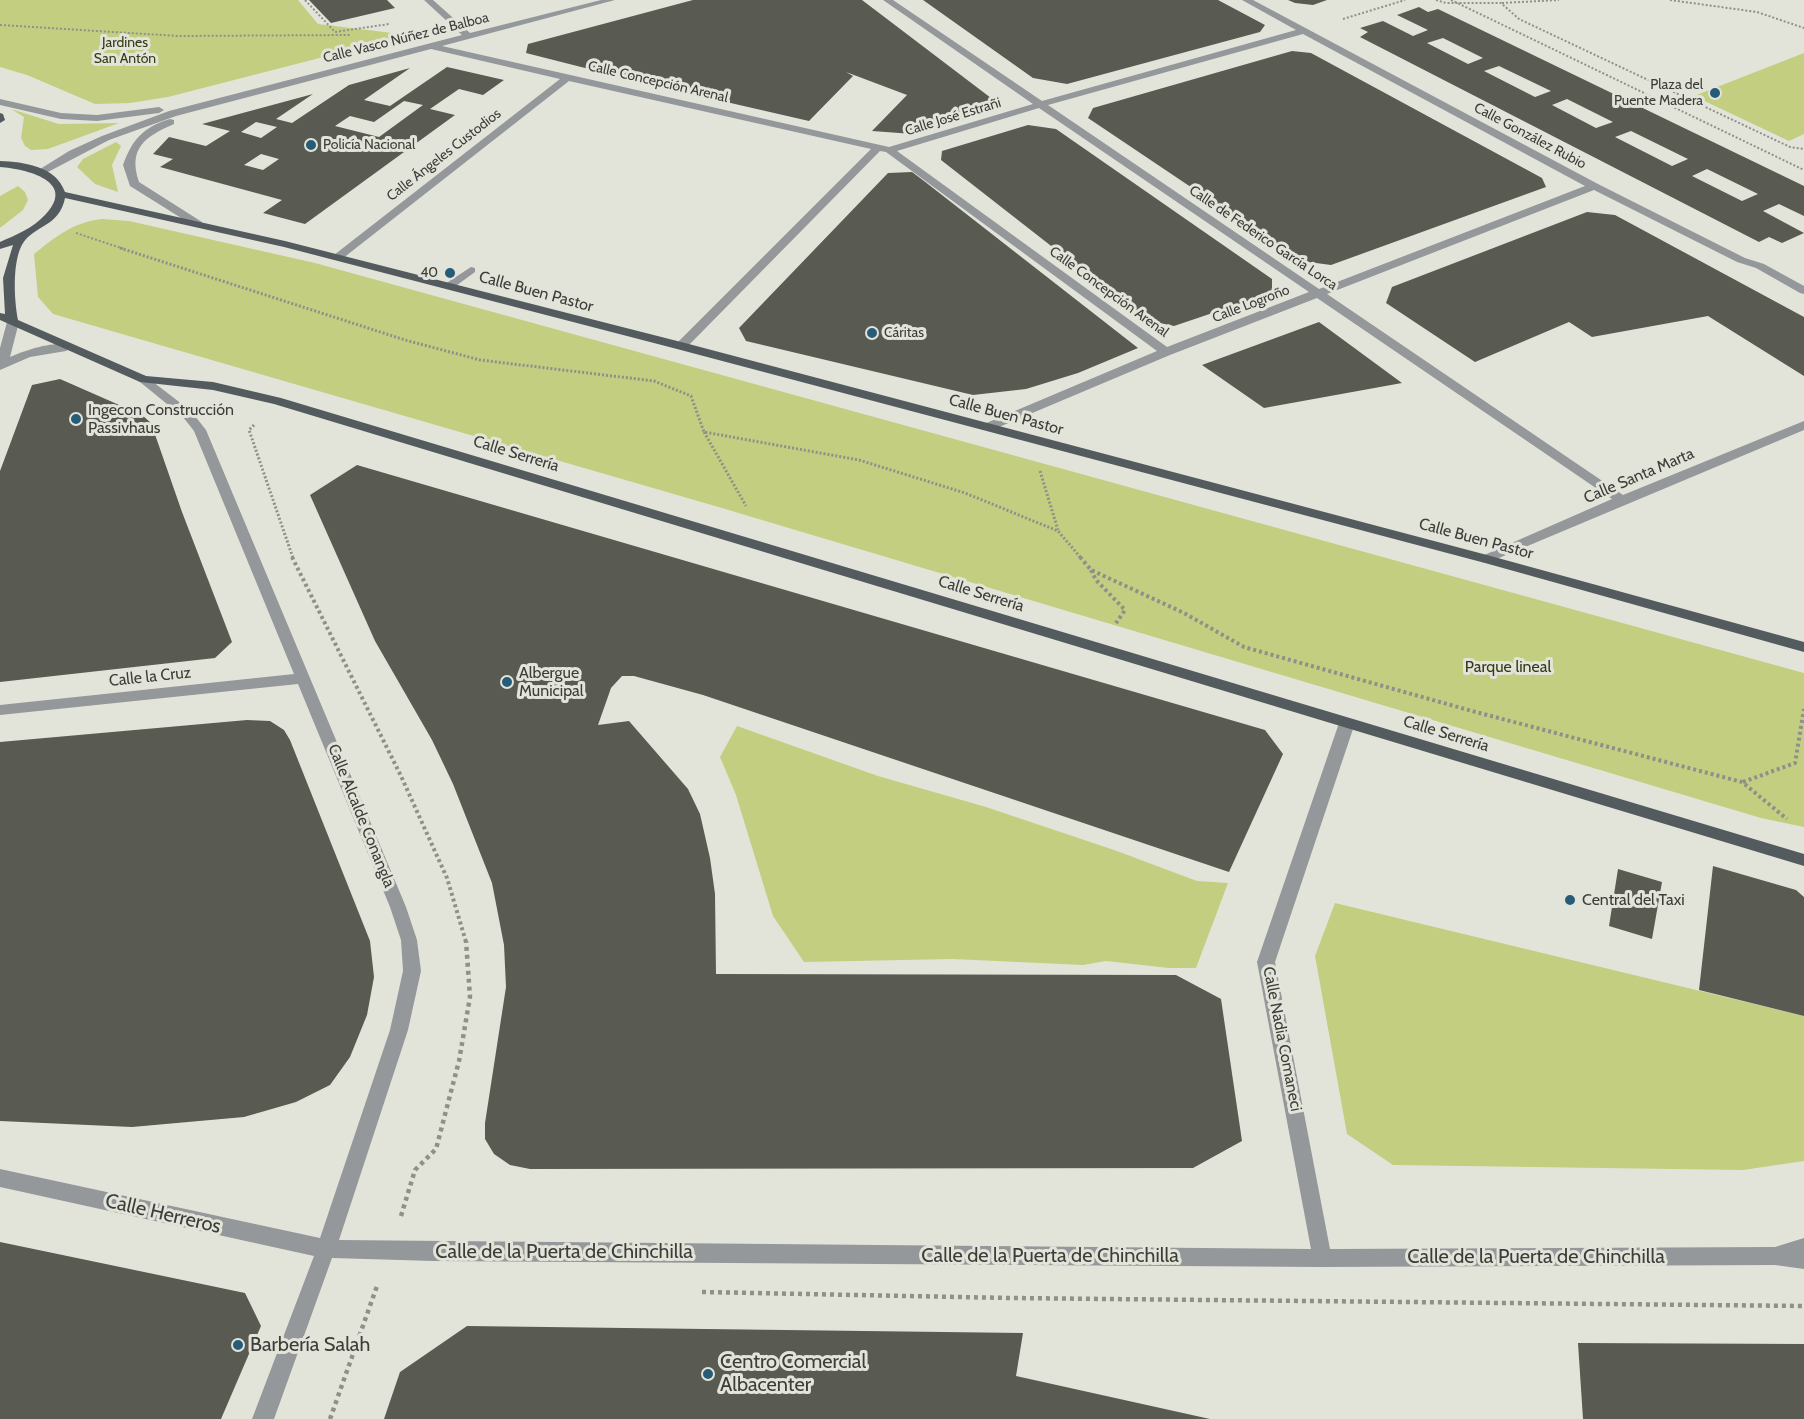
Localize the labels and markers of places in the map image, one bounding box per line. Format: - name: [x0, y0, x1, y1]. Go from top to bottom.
- place label: Plaza del Puente Madera: [1614, 77, 1703, 110]
- marker: Plaza del Puente Madera: [1708, 86, 1722, 100]
- place label: Policía Nacional: [323, 137, 415, 153]
- marker: Policía Nacional: [304, 138, 318, 152]
- place label: 40: [420, 265, 438, 281]
- marker: 40: [443, 266, 457, 280]
- place label: Cáritas: [884, 325, 924, 341]
- marker: Cáritas: [865, 326, 879, 340]
- place label: Ingecon Construcción Passivhaus: [88, 400, 234, 438]
- marker: Ingecon Construcción Passivhaus: [69, 412, 83, 426]
- place label: Albergue Municipal: [519, 663, 584, 701]
- marker: Albergue Municipal: [500, 675, 514, 689]
- place label: Central del Taxi: [1582, 890, 1685, 910]
- marker: Central del Taxi: [1563, 893, 1577, 907]
- place label: Barbería Salah: [250, 1333, 370, 1357]
- marker: Barbería Salah: [231, 1338, 245, 1352]
- place label: Centro Comercial Albacenter: [720, 1350, 866, 1397]
- marker: Centro Comercial Albacenter: [701, 1367, 715, 1381]

